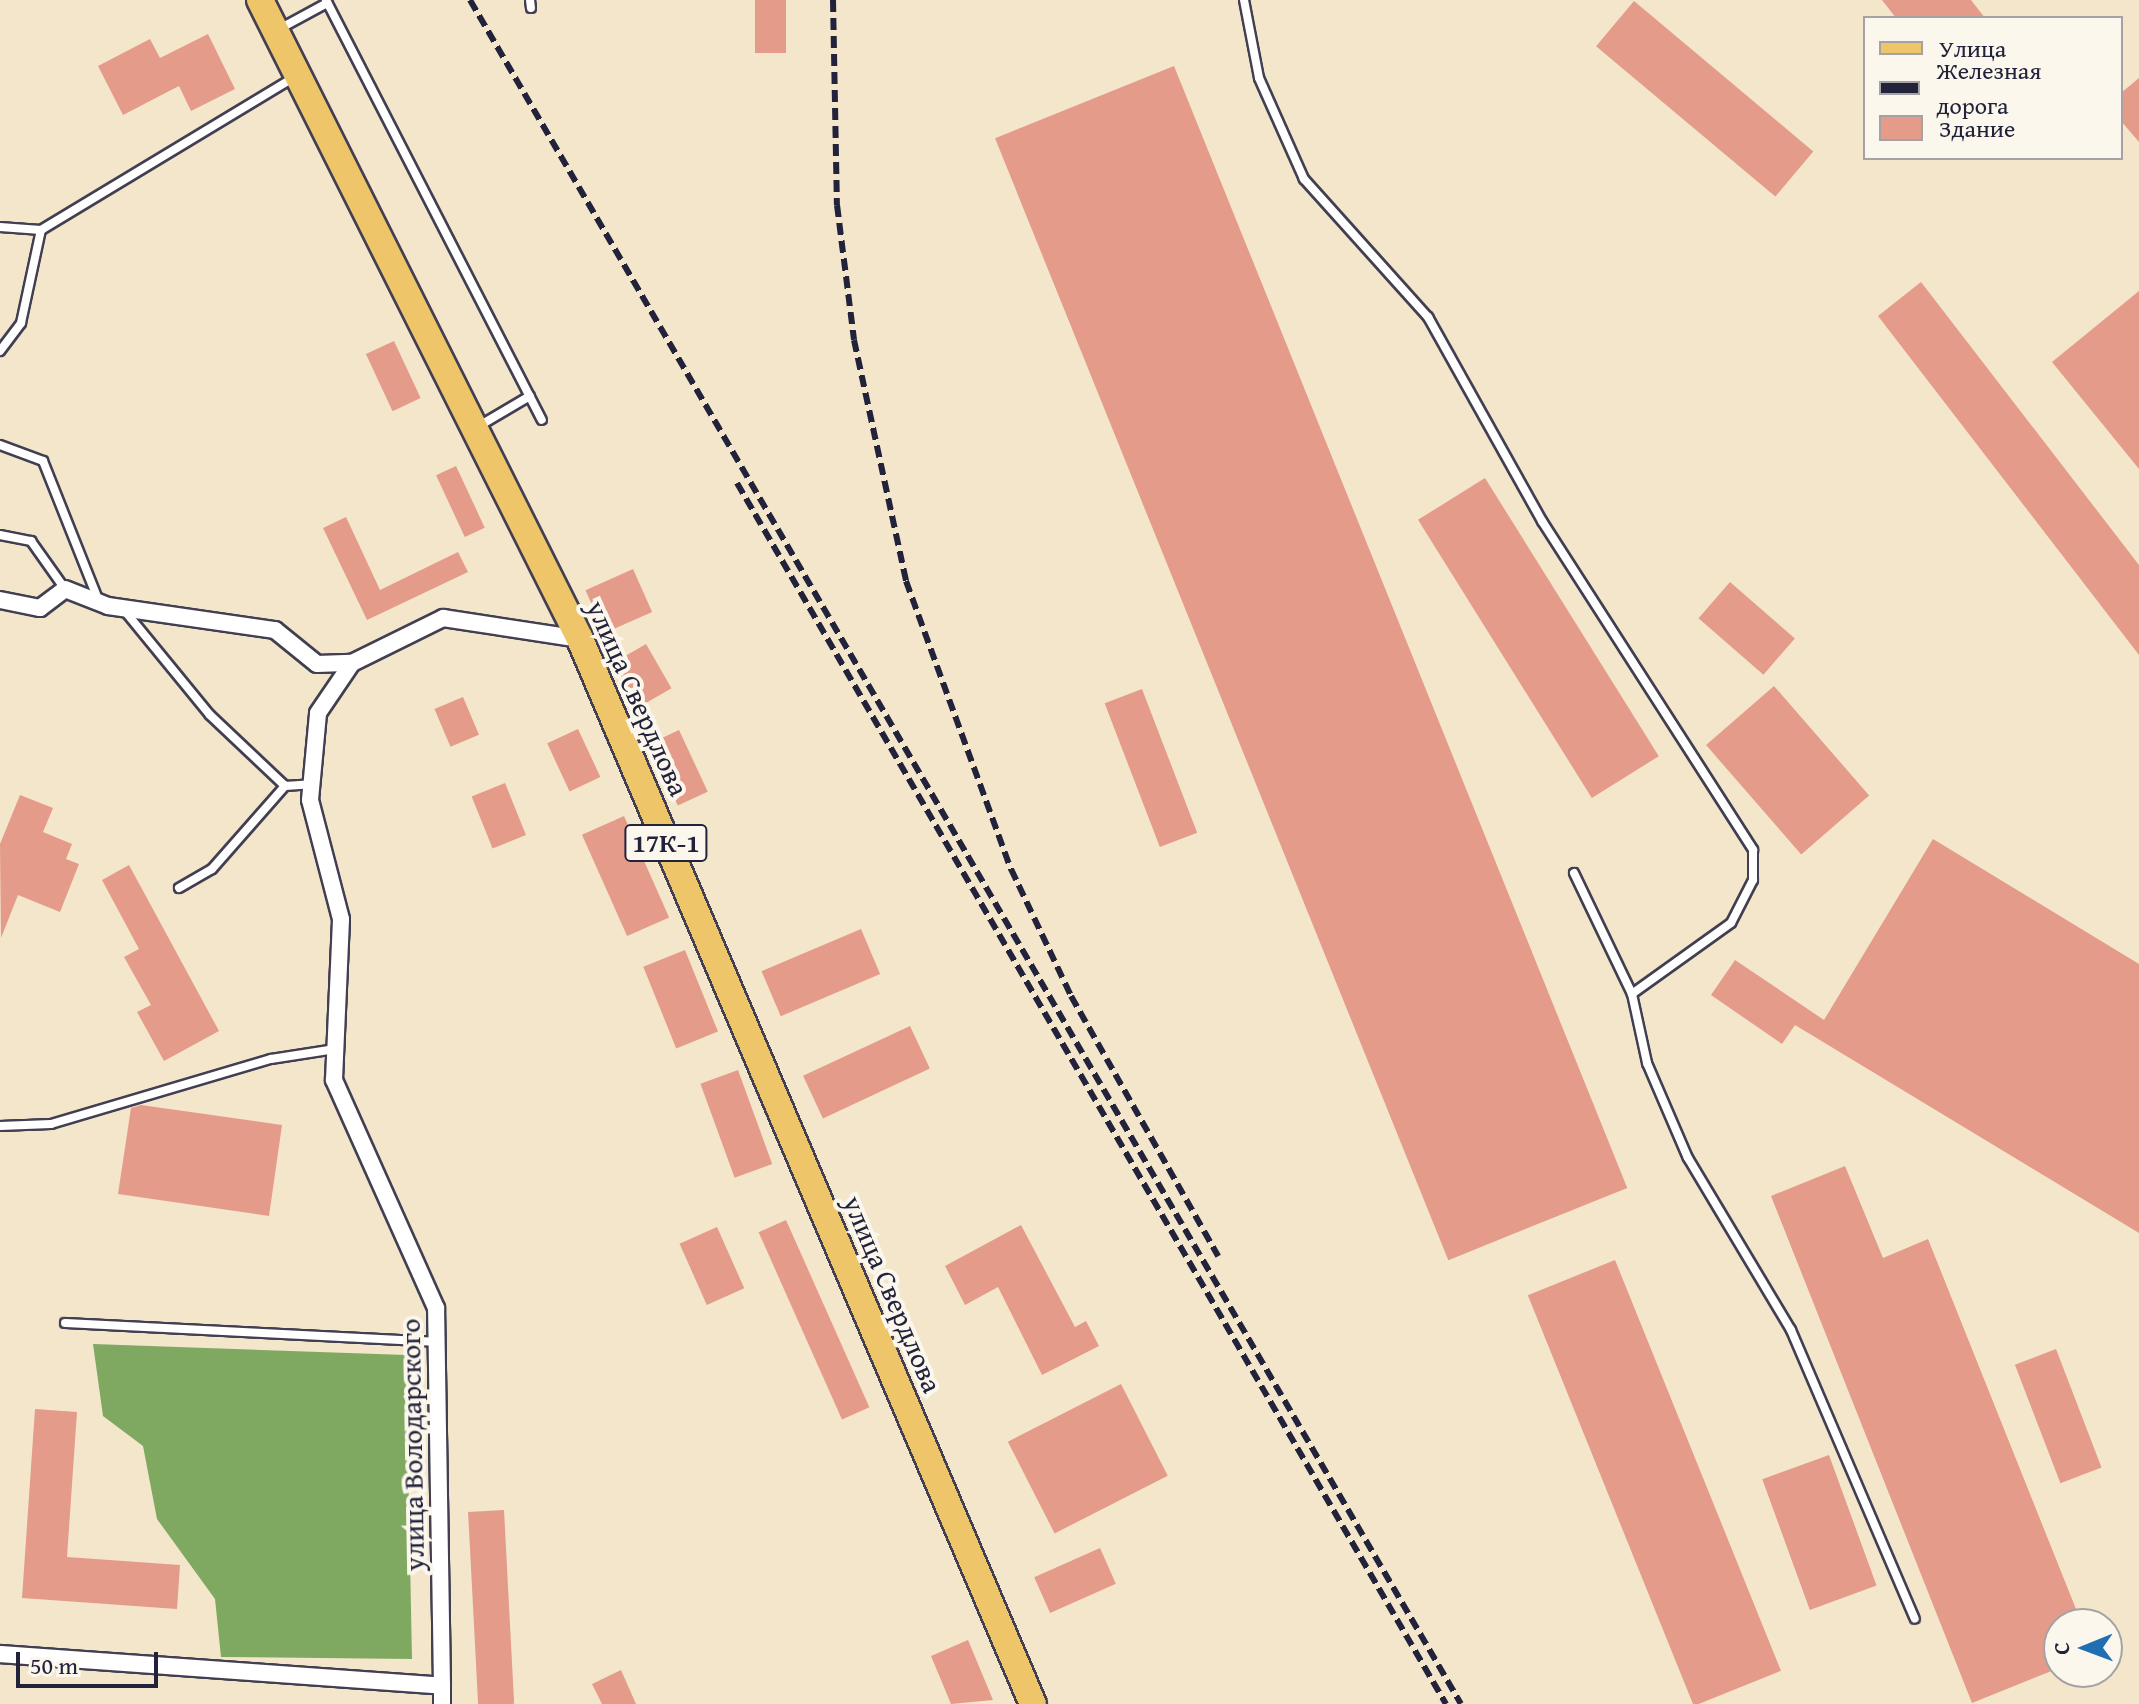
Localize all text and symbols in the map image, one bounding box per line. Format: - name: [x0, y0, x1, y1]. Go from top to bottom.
- legend: [1863, 16, 2123, 160]
- text: Улица: [1939, 31, 2006, 66]
- text: Железная дорога: [1936, 53, 2041, 123]
- text: Здание: [1939, 111, 2015, 146]
- street label: улица Свердлова: [580, 595, 696, 801]
- road number: 17К-1: [624, 821, 708, 865]
- street label: улица Свердлова: [836, 1190, 950, 1398]
- street label: улица Володарского: [393, 1318, 431, 1572]
- north arrow: [2043, 1608, 2123, 1688]
- scale bar: [20, 1636, 162, 1686]
- text: С: [2045, 1642, 2077, 1655]
- text: 50 m: [30, 1648, 78, 1683]

